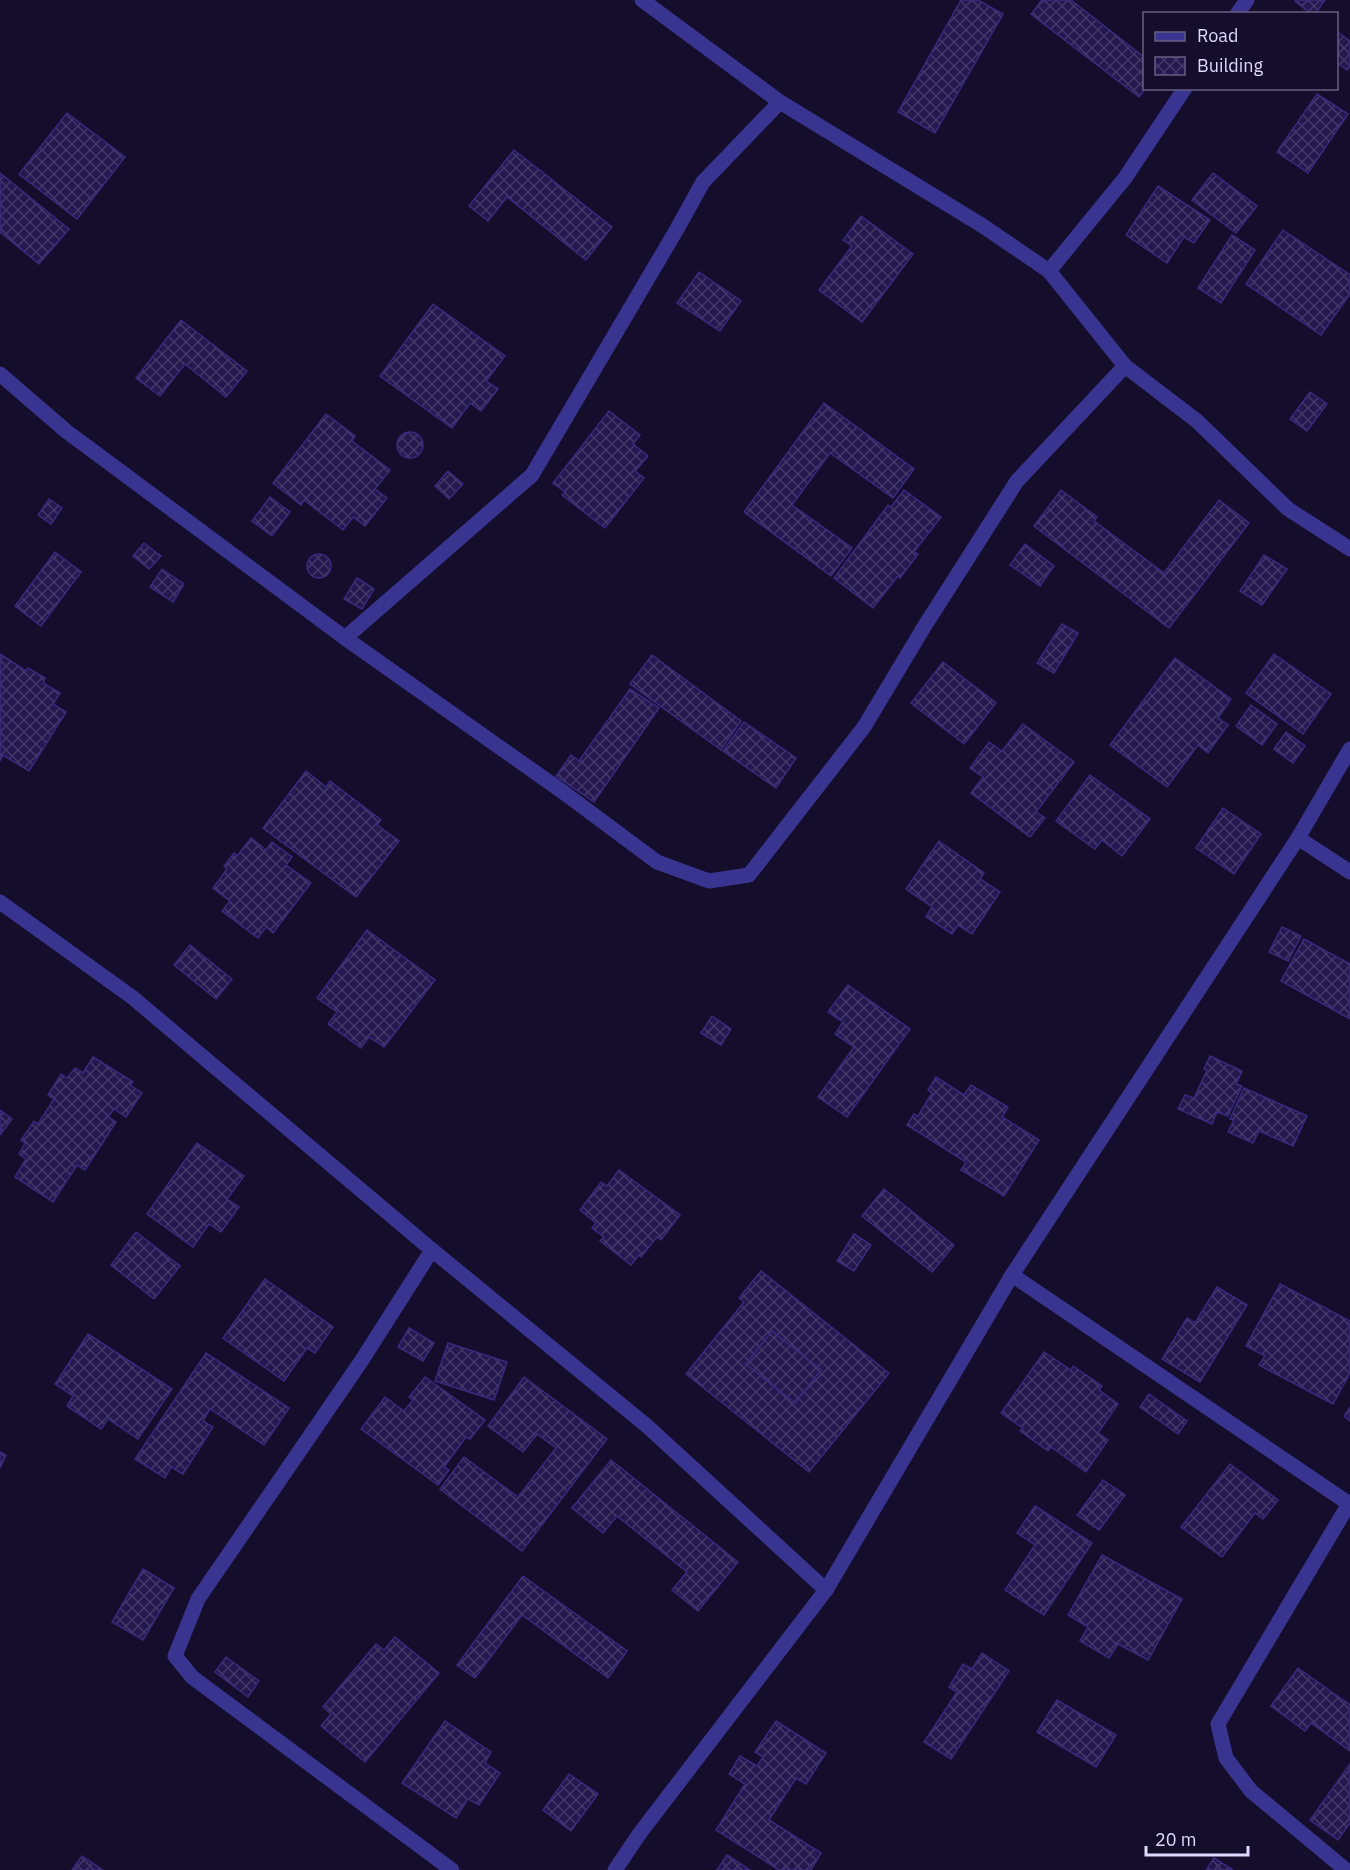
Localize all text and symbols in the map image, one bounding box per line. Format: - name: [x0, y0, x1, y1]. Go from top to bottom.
- legend: [1143, 12, 1338, 90]
- text: Road: [1197, 24, 1238, 47]
- text: Building: [1197, 54, 1264, 77]
- scale bar: [1146, 1819, 1248, 1857]
- text: 20 m: [1155, 1828, 1197, 1851]

